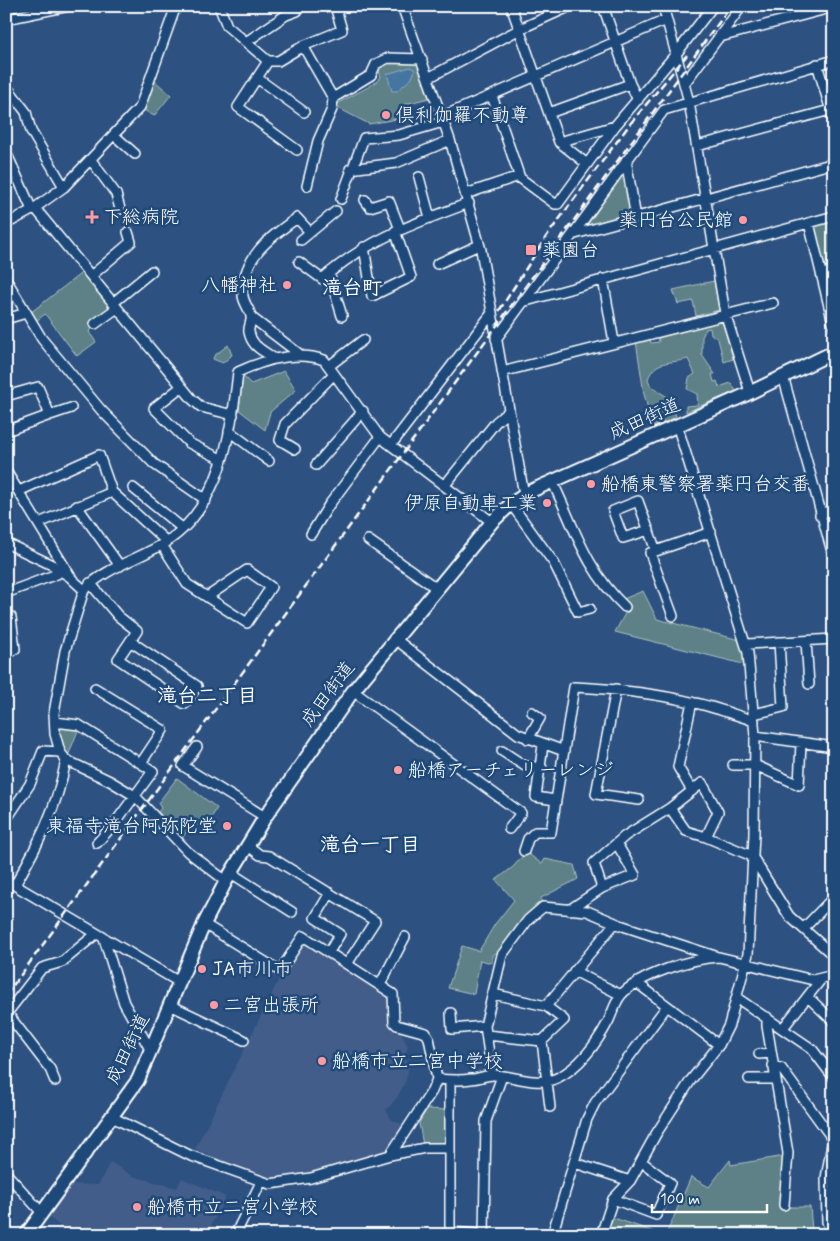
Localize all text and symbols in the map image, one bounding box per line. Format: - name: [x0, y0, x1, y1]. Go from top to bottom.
- place label: 倶利伽羅不動尊: [396, 103, 529, 128]
- marker: 倶利伽羅不動尊: [380, 109, 392, 121]
- place label: 下総病院: [103, 205, 179, 230]
- place label: 薬円台公民館: [619, 208, 733, 233]
- marker: 下総病院: [85, 210, 99, 224]
- marker: 薬円台公民館: [737, 214, 749, 226]
- place label: 薬園台: [542, 238, 599, 263]
- marker: 薬園台: [524, 243, 538, 257]
- place label: 八幡神社: [201, 273, 277, 298]
- district label: 滝台町: [322, 275, 382, 302]
- marker: 八幡神社: [281, 279, 293, 291]
- street label: 成田街道: [605, 392, 685, 446]
- place label: 船橋東警察署薬円台交番: [601, 472, 810, 497]
- marker: 船橋東警察署薬円台交番: [585, 478, 597, 490]
- place label: 伊原自動車工業: [404, 491, 537, 516]
- marker: 伊原自動車工業: [541, 497, 553, 509]
- street label: 成田街道: [295, 656, 361, 732]
- district label: 滝台二丁目: [157, 683, 257, 710]
- place label: 船橋アーチェリーレンジ: [408, 758, 614, 783]
- marker: 船橋アーチェリーレンジ: [392, 764, 404, 776]
- place label: 東福寺滝台阿弥陀堂: [46, 814, 217, 839]
- marker: 東福寺滝台阿弥陀堂: [221, 820, 233, 832]
- district label: 滝台一丁目: [320, 832, 420, 859]
- place label: JA市川市: [212, 957, 292, 982]
- marker: JA市川市: [196, 963, 208, 975]
- place label: 二宮出張所: [224, 993, 319, 1018]
- marker: 二宮出張所: [208, 999, 220, 1011]
- street label: 成田街道: [100, 1009, 156, 1089]
- place label: 船橋市立二宮中学校: [332, 1049, 503, 1074]
- marker: 船橋市立二宮中学校: [316, 1055, 328, 1067]
- scale bar: [652, 1181, 768, 1213]
- text: 100 m: [660, 1190, 700, 1210]
- place label: 船橋市立二宮小学校: [147, 1195, 318, 1220]
- marker: 船橋市立二宮小学校: [131, 1201, 143, 1213]

